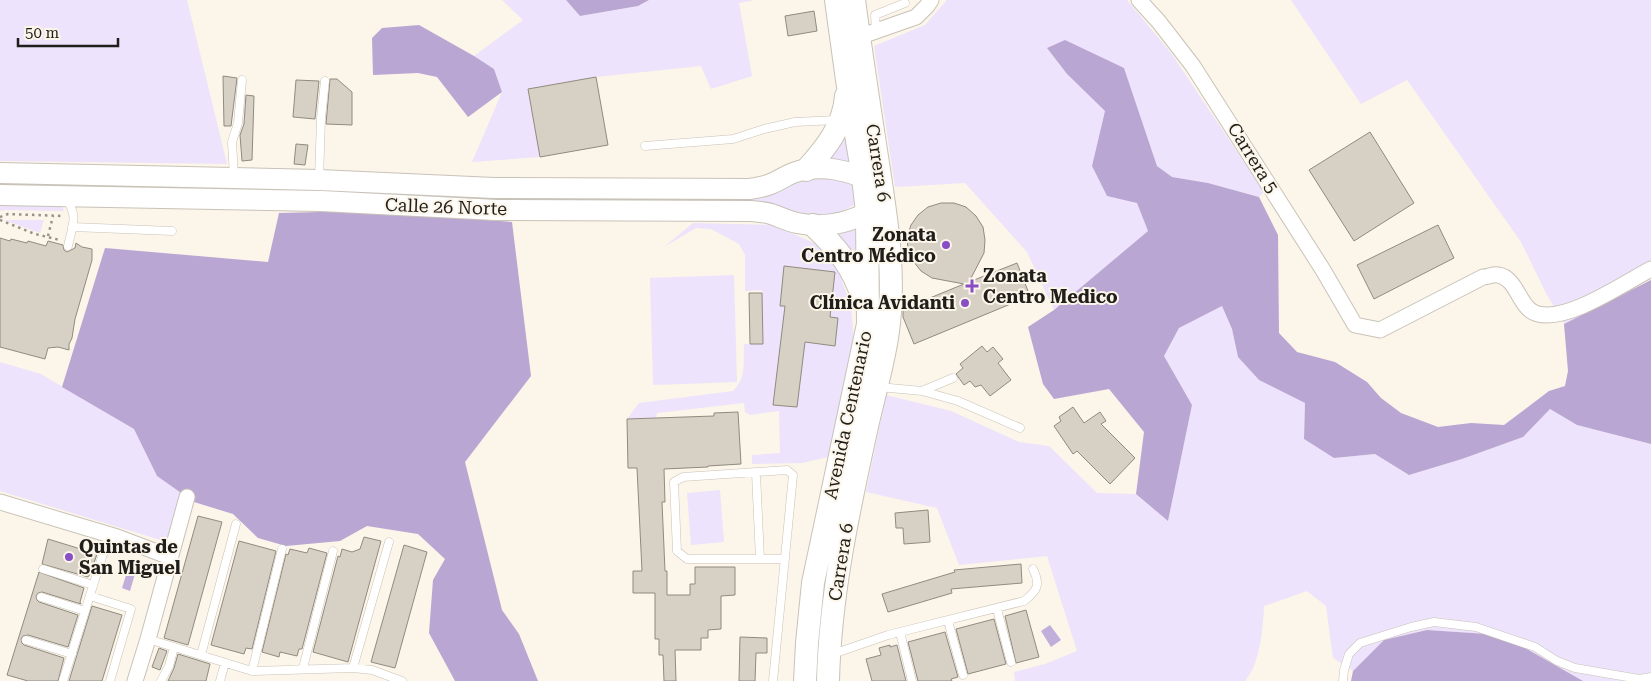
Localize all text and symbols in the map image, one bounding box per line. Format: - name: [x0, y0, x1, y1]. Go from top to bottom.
- scale bar: [18, 15, 118, 47]
- text: 50 m: [25, 24, 60, 42]
- street label: Carrera 5: [1224, 119, 1283, 197]
- street label: Carrera 6: [862, 122, 895, 203]
- street label: Calle 26 Norte: [385, 194, 508, 219]
- place label: Zonata Centro Médico: [801, 224, 936, 266]
- marker: Zonata Centro Médico: [940, 239, 952, 251]
- place label: Zonata Centro Medico: [983, 265, 1118, 307]
- marker: Zonata Centro Medico: [965, 279, 979, 293]
- place label: Clínica Avidanti: [810, 292, 955, 313]
- marker: Clínica Avidanti: [959, 297, 971, 309]
- street label: Avenida Centenario: [819, 329, 876, 501]
- street label: Carrera 6: [824, 521, 857, 602]
- place label: Quintas de San Miguel: [79, 536, 181, 578]
- marker: Quintas de San Miguel: [63, 551, 75, 563]

